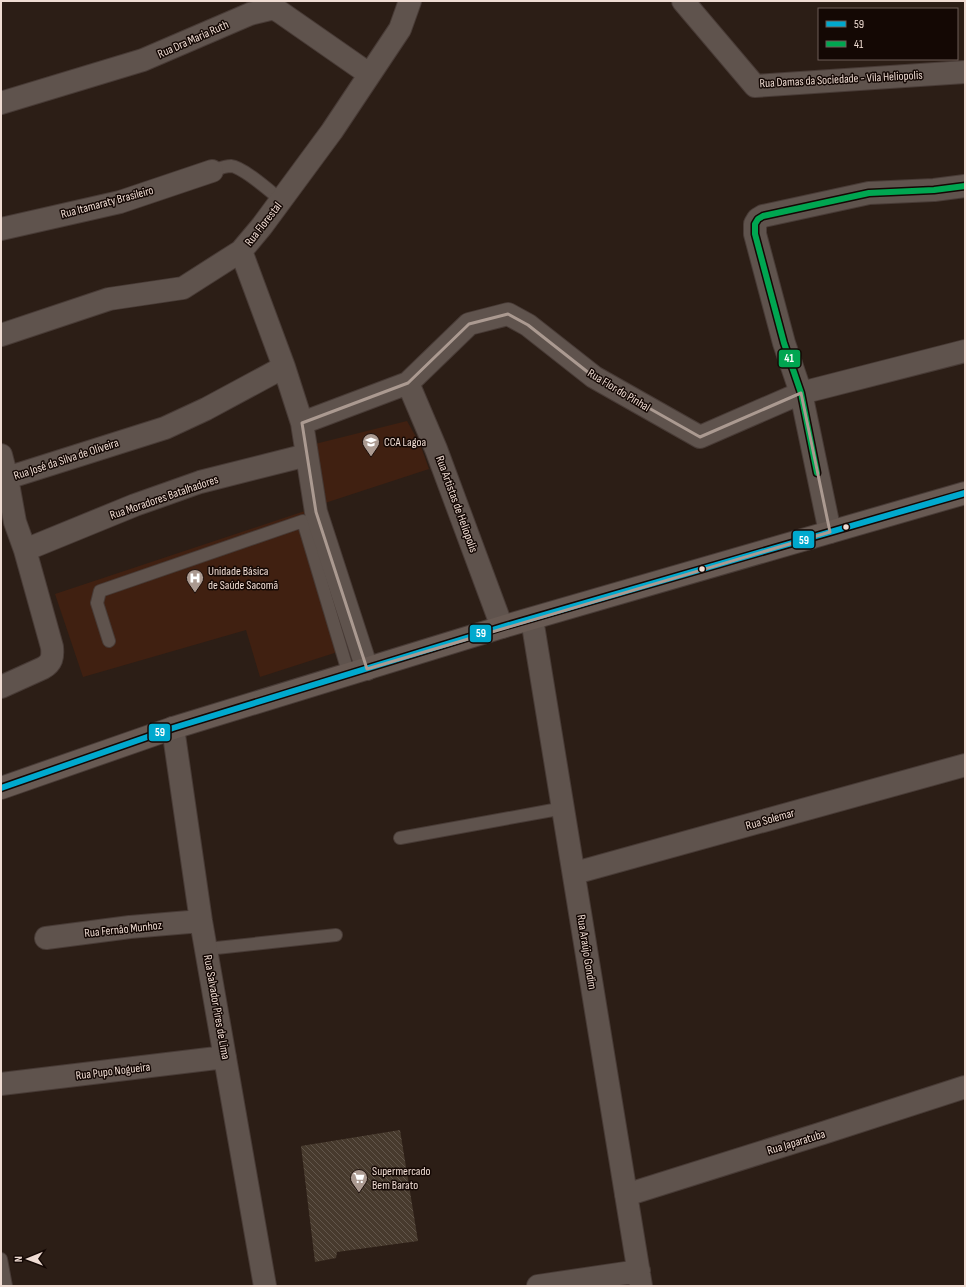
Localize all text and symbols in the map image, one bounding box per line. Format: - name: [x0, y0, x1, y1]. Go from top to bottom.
- legend: [818, 8, 958, 60]
- street label: Rua Dra Maria Ruth: [155, 17, 231, 62]
- text: 59: [854, 17, 864, 32]
- text: 41: [854, 37, 864, 52]
- street label: Rua Damas da Sociedade - Vila Heliopolis: [759, 68, 923, 91]
- street label: Rua Itamaraty Brasileiro: [59, 183, 155, 222]
- street label: Rua Florestal: [242, 199, 285, 249]
- line badge: 41: [778, 349, 801, 368]
- text: 41: [784, 352, 794, 365]
- street label: Rua Flor do Pinhal: [585, 366, 653, 415]
- school or university icon: CCA Lagoa: [361, 432, 381, 457]
- street label: Rua José da Silva de Oliveira: [12, 435, 121, 484]
- place label: CCA Lagoa: [384, 435, 426, 450]
- street label: Rua Artistas de Heliopolis: [432, 454, 481, 555]
- street label: Rua Moradores Batalhadores: [108, 472, 220, 523]
- unlabelled marker: [841, 522, 851, 532]
- line badge: 59: [792, 530, 815, 549]
- text: 59: [799, 534, 809, 547]
- place label: Unidade Básica de Saúde Sacomã: [208, 564, 278, 593]
- unlabelled marker: [697, 564, 707, 574]
- hospital icon: Unidade Básica de Saúde Sacomã: [185, 568, 205, 593]
- line badge: 59: [469, 624, 492, 643]
- text: 59: [476, 627, 486, 640]
- line badge: 59: [148, 723, 171, 742]
- text: 59: [155, 726, 165, 739]
- street label: Rua Solemar: [744, 805, 797, 834]
- street label: Rua Araújo Gondim: [573, 914, 600, 991]
- street label: Rua Fernão Munhoz: [83, 918, 163, 941]
- street label: Rua Salvador Pires de Lima: [200, 954, 233, 1061]
- street label: Rua Pupo Nogueira: [75, 1059, 151, 1083]
- street label: Rua Japaratuba: [765, 1126, 827, 1158]
- place label: Supermercado Bem Barato: [372, 1164, 430, 1193]
- supermarket icon: Supermercado Bem Barato: [349, 1168, 369, 1193]
- north arrow: [8, 1239, 48, 1279]
- text: N: [12, 1256, 25, 1262]

